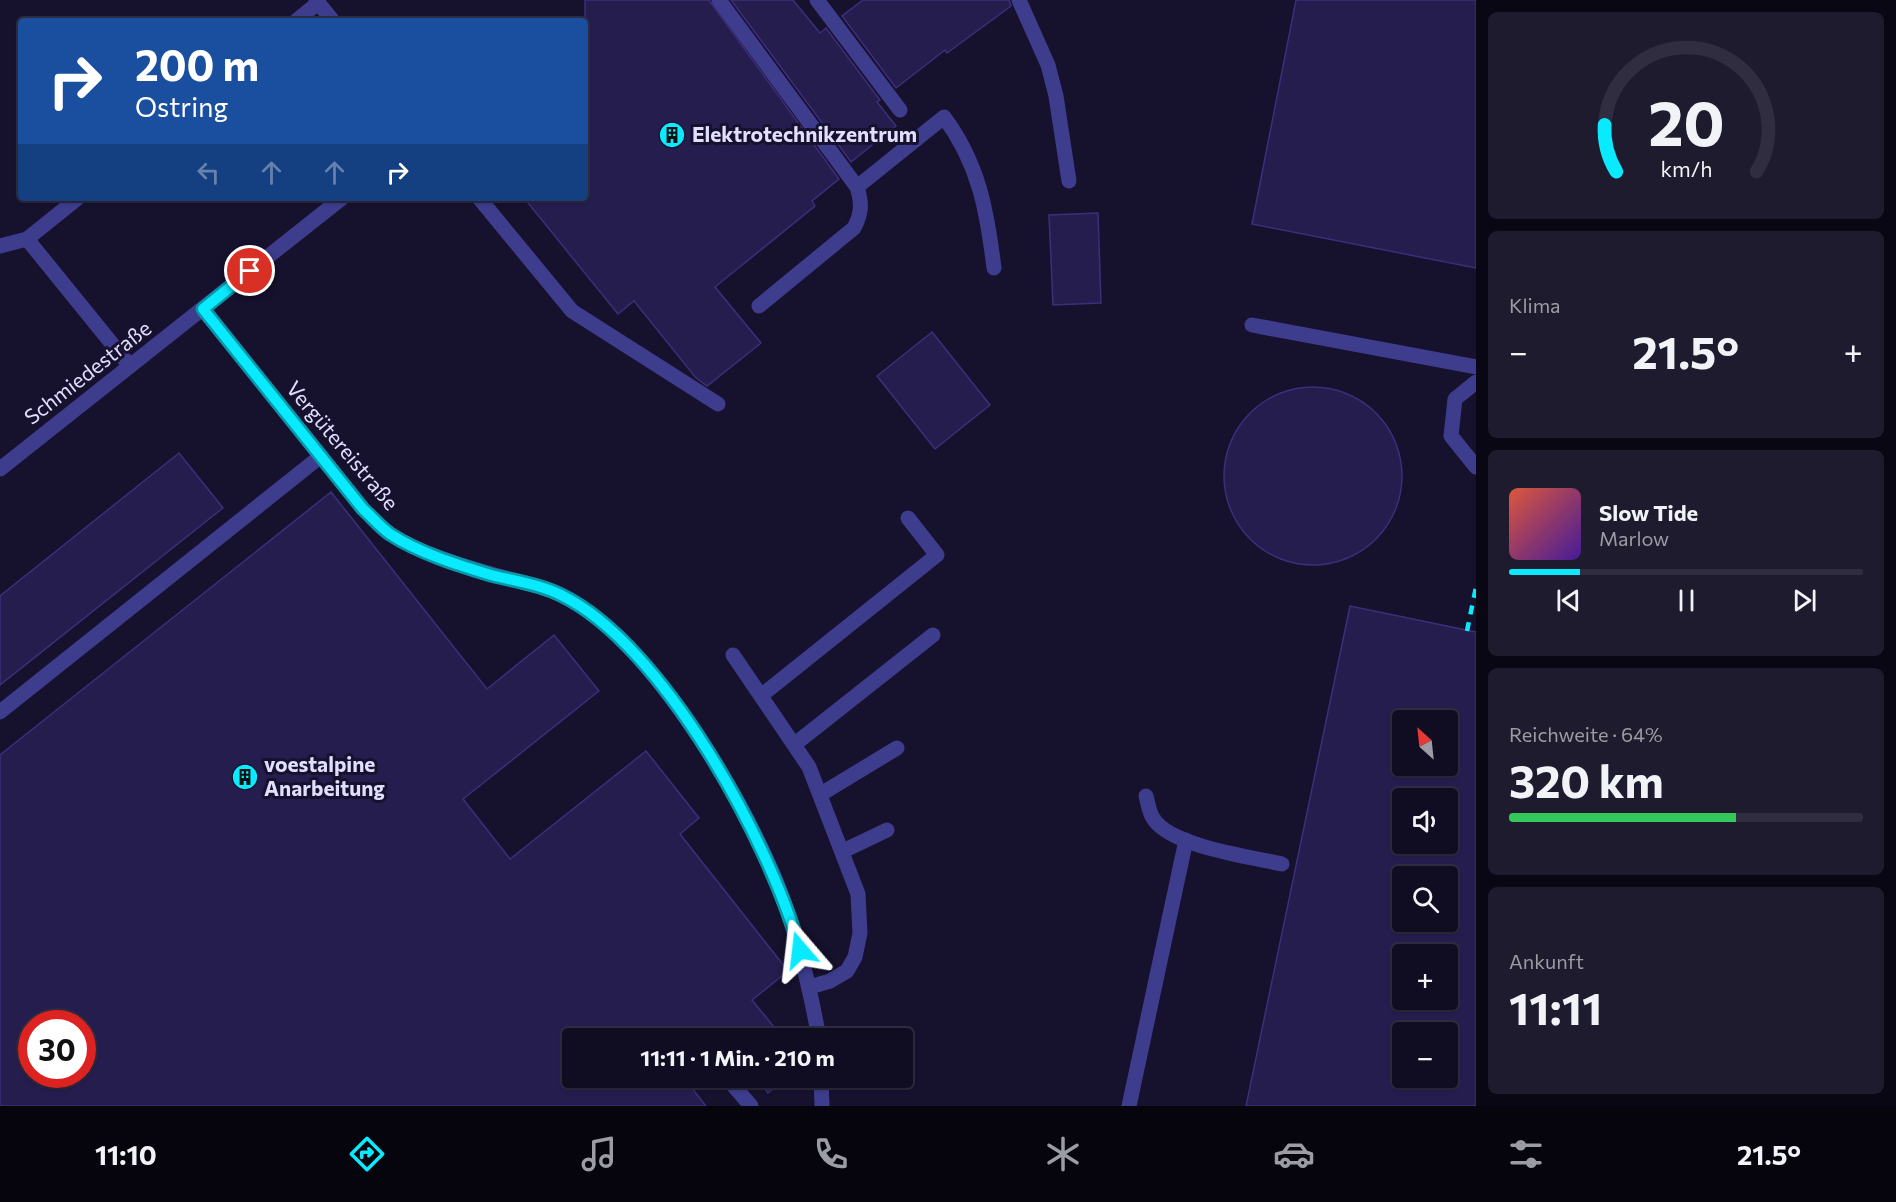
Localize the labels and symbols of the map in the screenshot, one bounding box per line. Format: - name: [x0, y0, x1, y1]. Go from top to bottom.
- building icon: Elektrotechnikzentrum: [657, 120, 687, 150]
- place label: Elektrotechnikzentrum: [692, 121, 917, 146]
- pin: [224, 245, 275, 296]
- street label: Schmiedestraße: [19, 315, 155, 429]
- street label: Vergütereistraße: [282, 375, 404, 515]
- north arrow: [1392, 710, 1458, 776]
- place label: voestalpine Anarbeitung: [264, 751, 385, 800]
- building icon: voestalpine Anarbeitung: [230, 762, 260, 792]
- position arrow: [768, 918, 832, 982]
- speed limit sign: 30: [18, 1010, 96, 1088]

